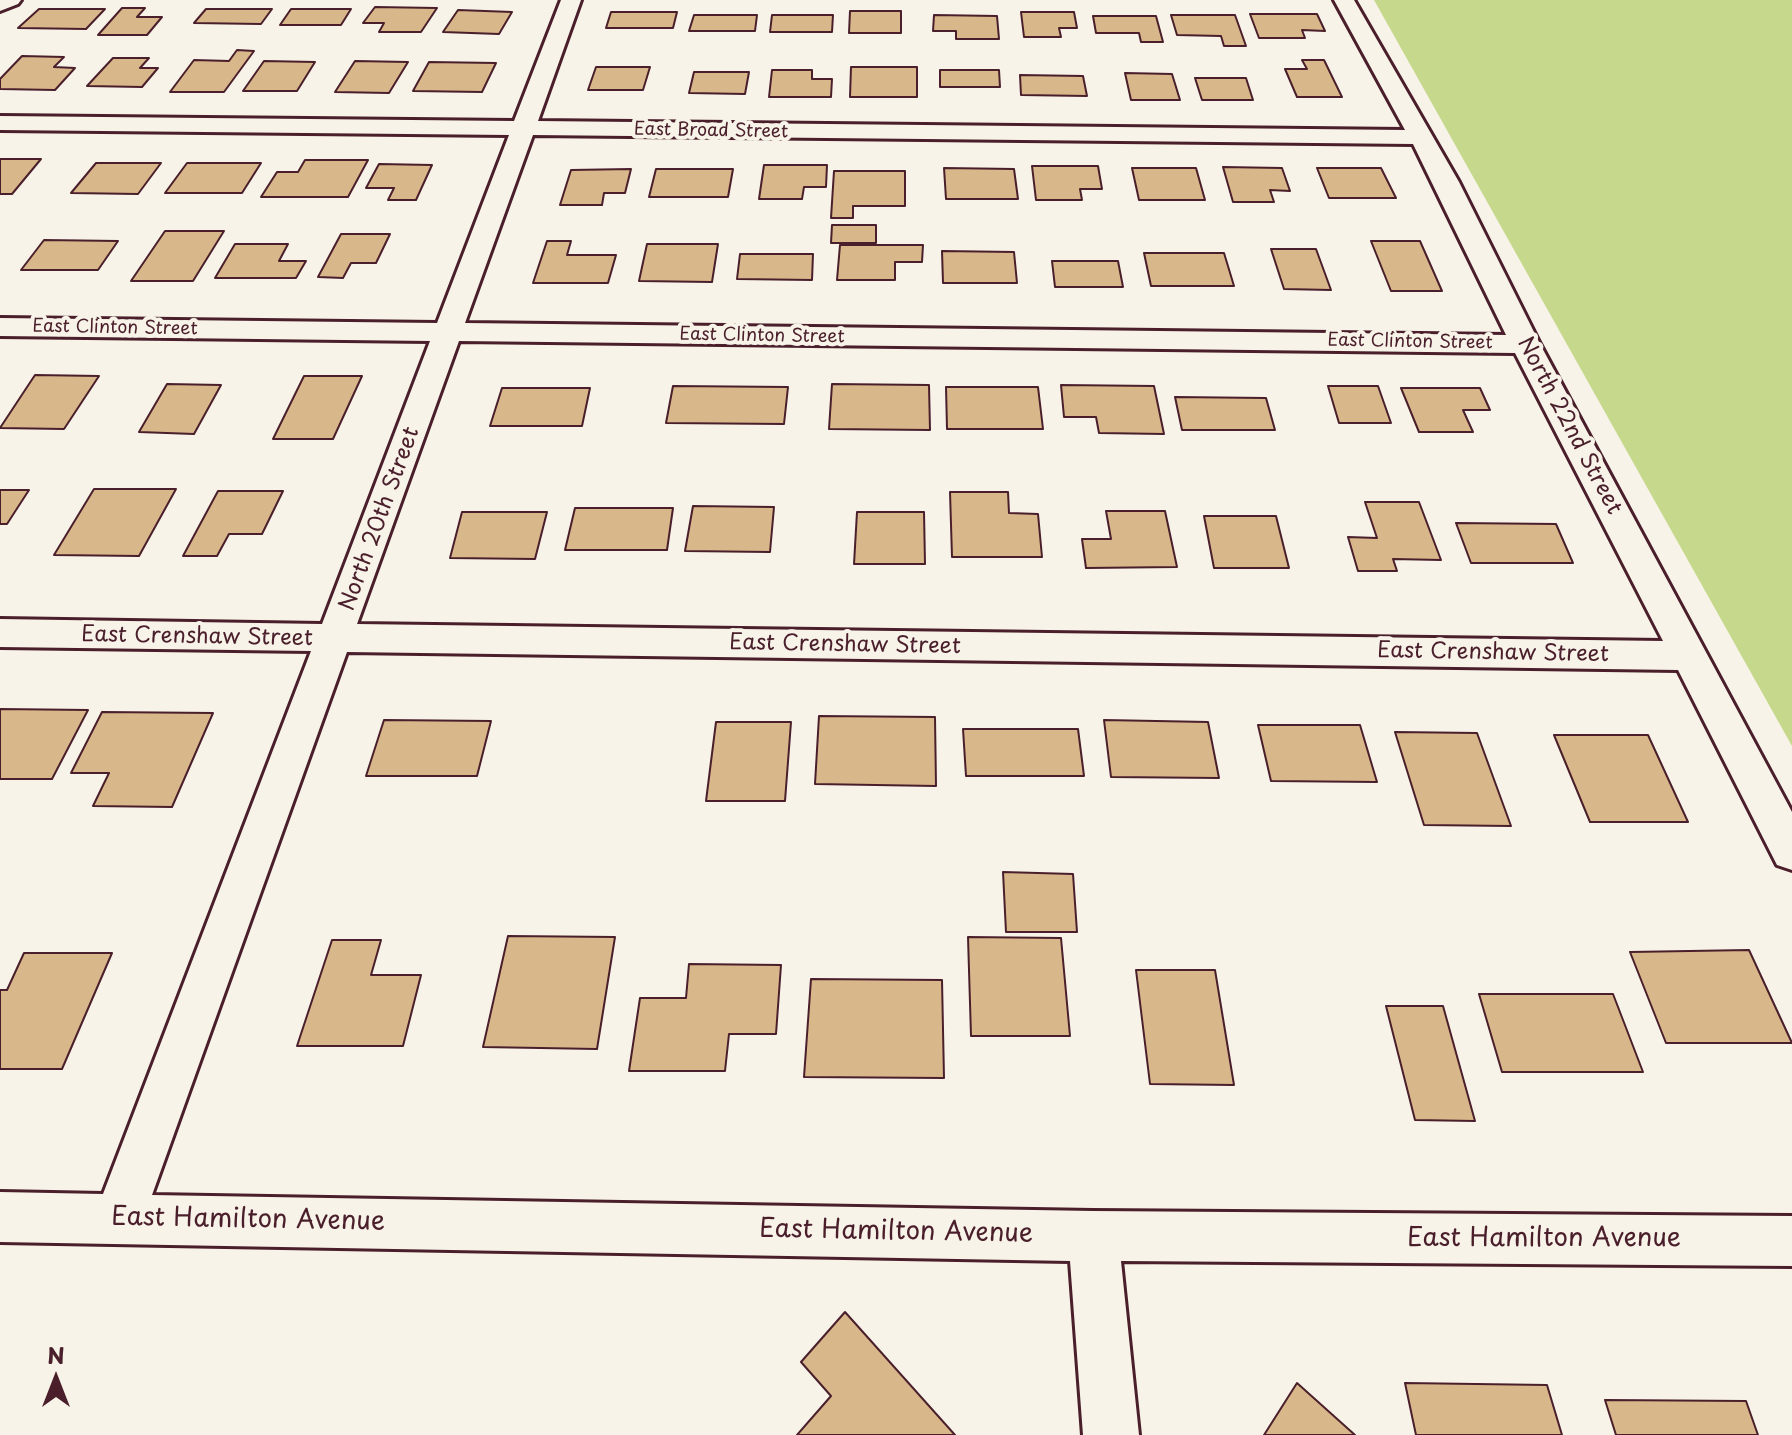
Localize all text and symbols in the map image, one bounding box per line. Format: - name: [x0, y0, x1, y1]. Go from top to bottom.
- street label: East Broad Street: [634, 119, 788, 143]
- street label: East Clinton Street: [32, 316, 198, 340]
- street label: East Clinton Street: [679, 324, 845, 348]
- street label: East Clinton Street: [1327, 330, 1493, 354]
- street label: North 22nd Street: [1511, 333, 1627, 519]
- street label: North 20th Street: [334, 424, 426, 614]
- street label: East Crenshaw Street: [81, 622, 313, 652]
- street label: East Crenshaw Street: [729, 630, 961, 660]
- street label: East Crenshaw Street: [1377, 638, 1609, 668]
- street label: East Hamilton Avenue: [111, 1202, 385, 1238]
- street label: East Hamilton Avenue: [759, 1214, 1033, 1250]
- street label: East Hamilton Avenue: [1407, 1223, 1681, 1255]
- text: N: [47, 1338, 65, 1371]
- north arrow: [16, 1339, 96, 1419]

